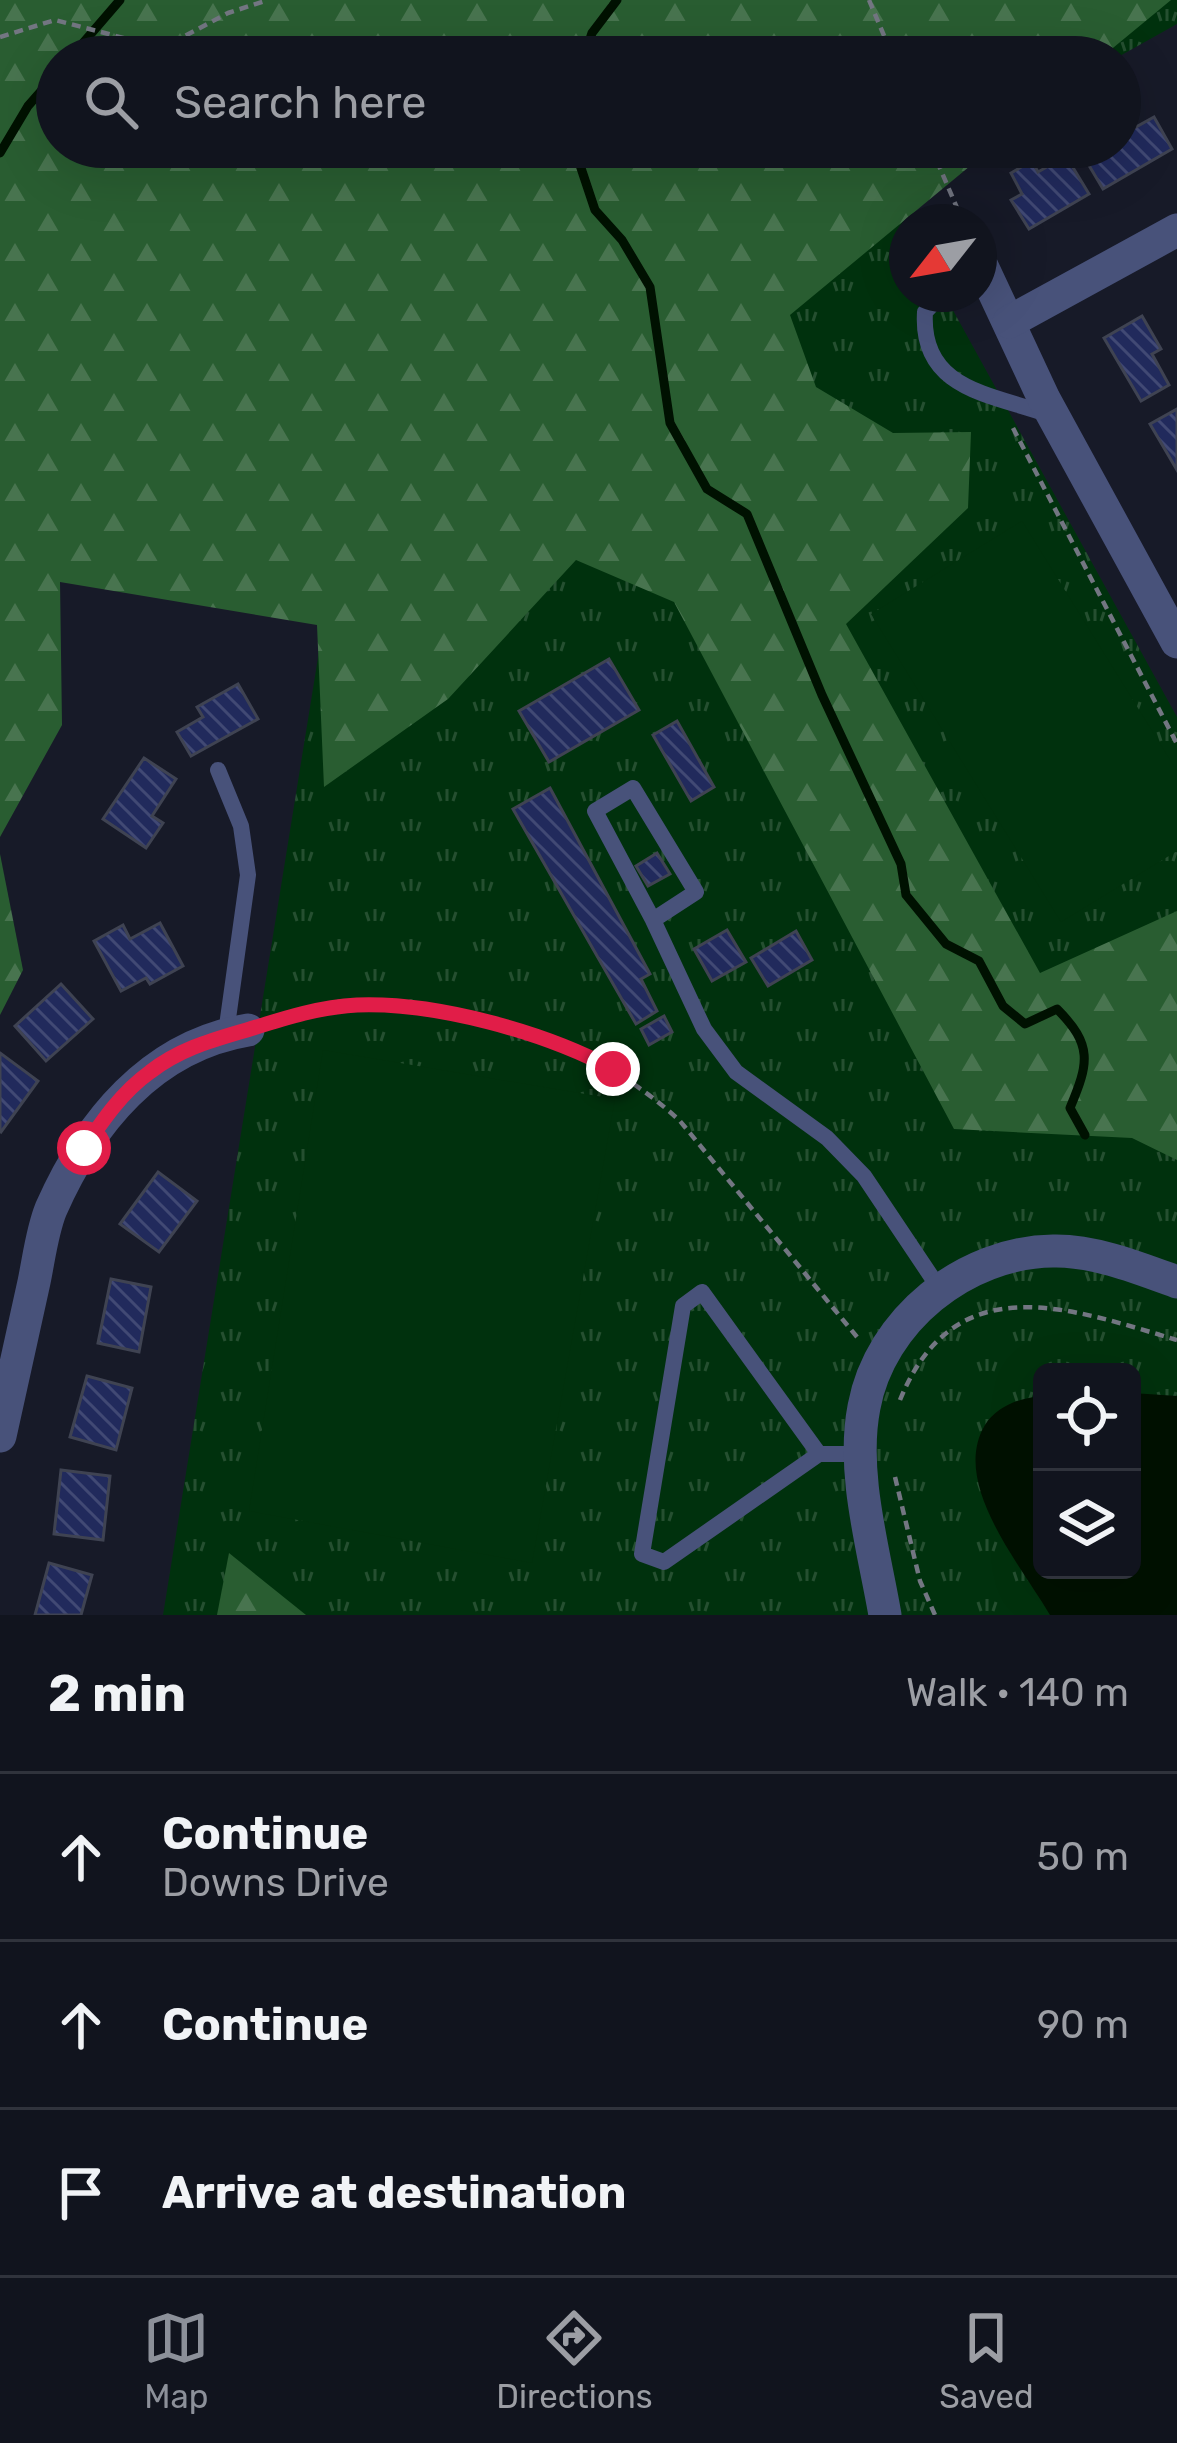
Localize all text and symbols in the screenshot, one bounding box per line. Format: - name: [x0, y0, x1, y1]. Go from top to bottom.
- search box: [36, 36, 1141, 168]
- icon: search: [78, 69, 144, 135]
- text: Search here: [174, 76, 426, 129]
- north arrow: [889, 204, 997, 312]
- route end: [586, 1042, 640, 1096]
- route start: [57, 1121, 111, 1175]
- map controls: [1033, 1363, 1141, 1579]
- button: locate: [1033, 1363, 1141, 1471]
- button: layers: [1033, 1471, 1141, 1579]
- text: 2 min: [48, 1663, 186, 1724]
- text: Walk · 140 m: [906, 1670, 1129, 1716]
- text: Continue: [162, 1807, 368, 1860]
- icon: ahead: [48, 1824, 114, 1890]
- text: 50 m: [1037, 1834, 1129, 1880]
- text: Downs Drive: [162, 1860, 389, 1906]
- icon: ahead: [48, 1992, 114, 2058]
- text: Continue: [162, 1998, 368, 2051]
- text: 90 m: [1037, 2002, 1129, 2048]
- icon: arrive: [48, 2160, 114, 2226]
- text: Arrive at destination: [162, 2166, 627, 2219]
- tab: Map: [143, 2305, 209, 2416]
- tab: Directions: [496, 2305, 653, 2416]
- tab: Saved: [939, 2305, 1034, 2416]

